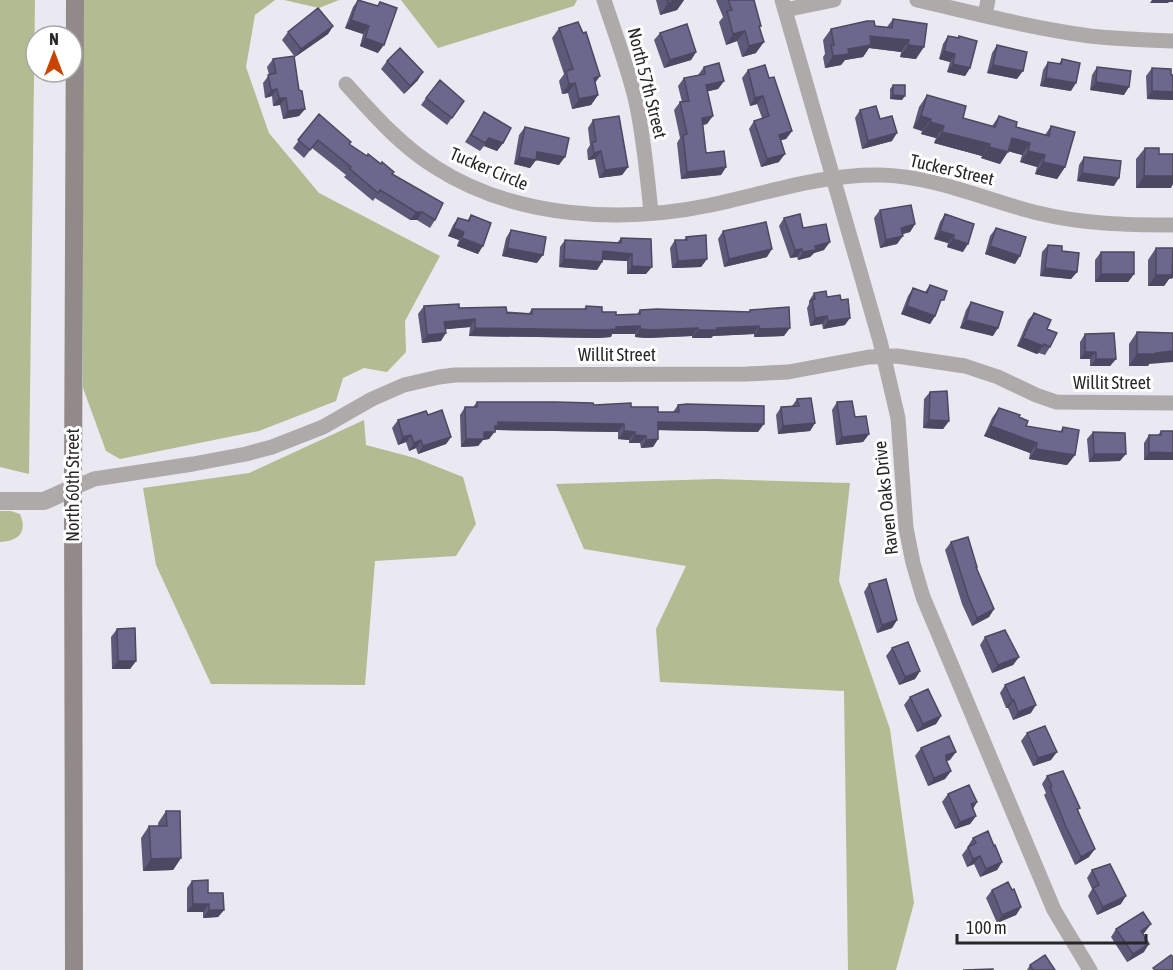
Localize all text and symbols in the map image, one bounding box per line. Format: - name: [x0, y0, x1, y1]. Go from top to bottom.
- north arrow: [24, 24, 84, 84]
- street label: North 57th Street: [624, 25, 671, 140]
- text: N: [49, 30, 59, 48]
- street label: Tucker Circle: [447, 143, 531, 194]
- street label: Tucker Street: [908, 150, 996, 189]
- street label: Willit Street: [578, 344, 656, 365]
- street label: Willit Street: [1073, 372, 1151, 393]
- street label: North 60th Street: [62, 428, 83, 542]
- street label: Raven Oaks Drive: [869, 440, 902, 556]
- scale bar: [957, 907, 1146, 945]
- text: 100 m: [966, 917, 1007, 938]

